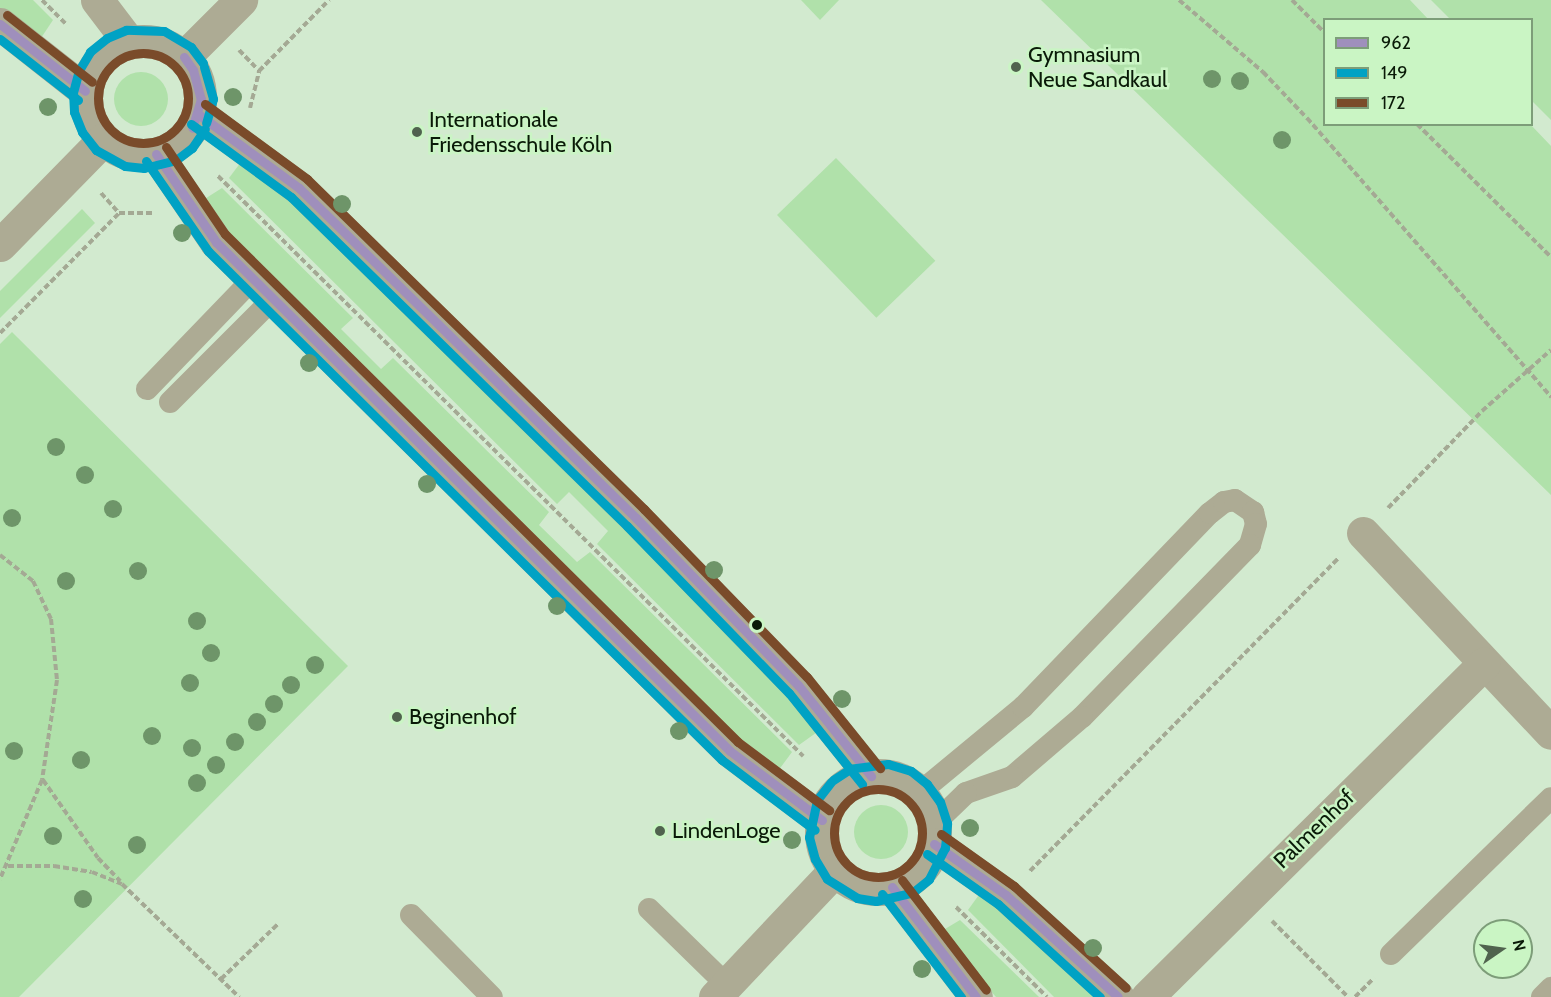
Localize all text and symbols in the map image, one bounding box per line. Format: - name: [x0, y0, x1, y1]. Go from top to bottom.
- legend: [1323, 18, 1533, 126]
- text: 962: [1381, 32, 1411, 54]
- place label: Gymnasium Neue Sandkaul: [1028, 41, 1167, 92]
- marker: Gymnasium Neue Sandkaul: [1009, 60, 1023, 74]
- text: 149: [1381, 62, 1408, 84]
- text: 172: [1381, 92, 1405, 114]
- place label: Internationale Friedensschule Köln: [429, 106, 612, 158]
- marker: Internationale Friedensschule Köln: [410, 125, 424, 139]
- unlabelled marker: [751, 619, 763, 631]
- place label: Beginenhof: [409, 704, 516, 730]
- marker: Beginenhof: [390, 710, 404, 724]
- street label: Palmenhof: [1268, 784, 1360, 874]
- place label: LindenLoge: [672, 818, 780, 844]
- marker: LindenLoge: [653, 824, 667, 838]
- north arrow: [1473, 919, 1533, 979]
- text: N: [1509, 938, 1530, 953]

